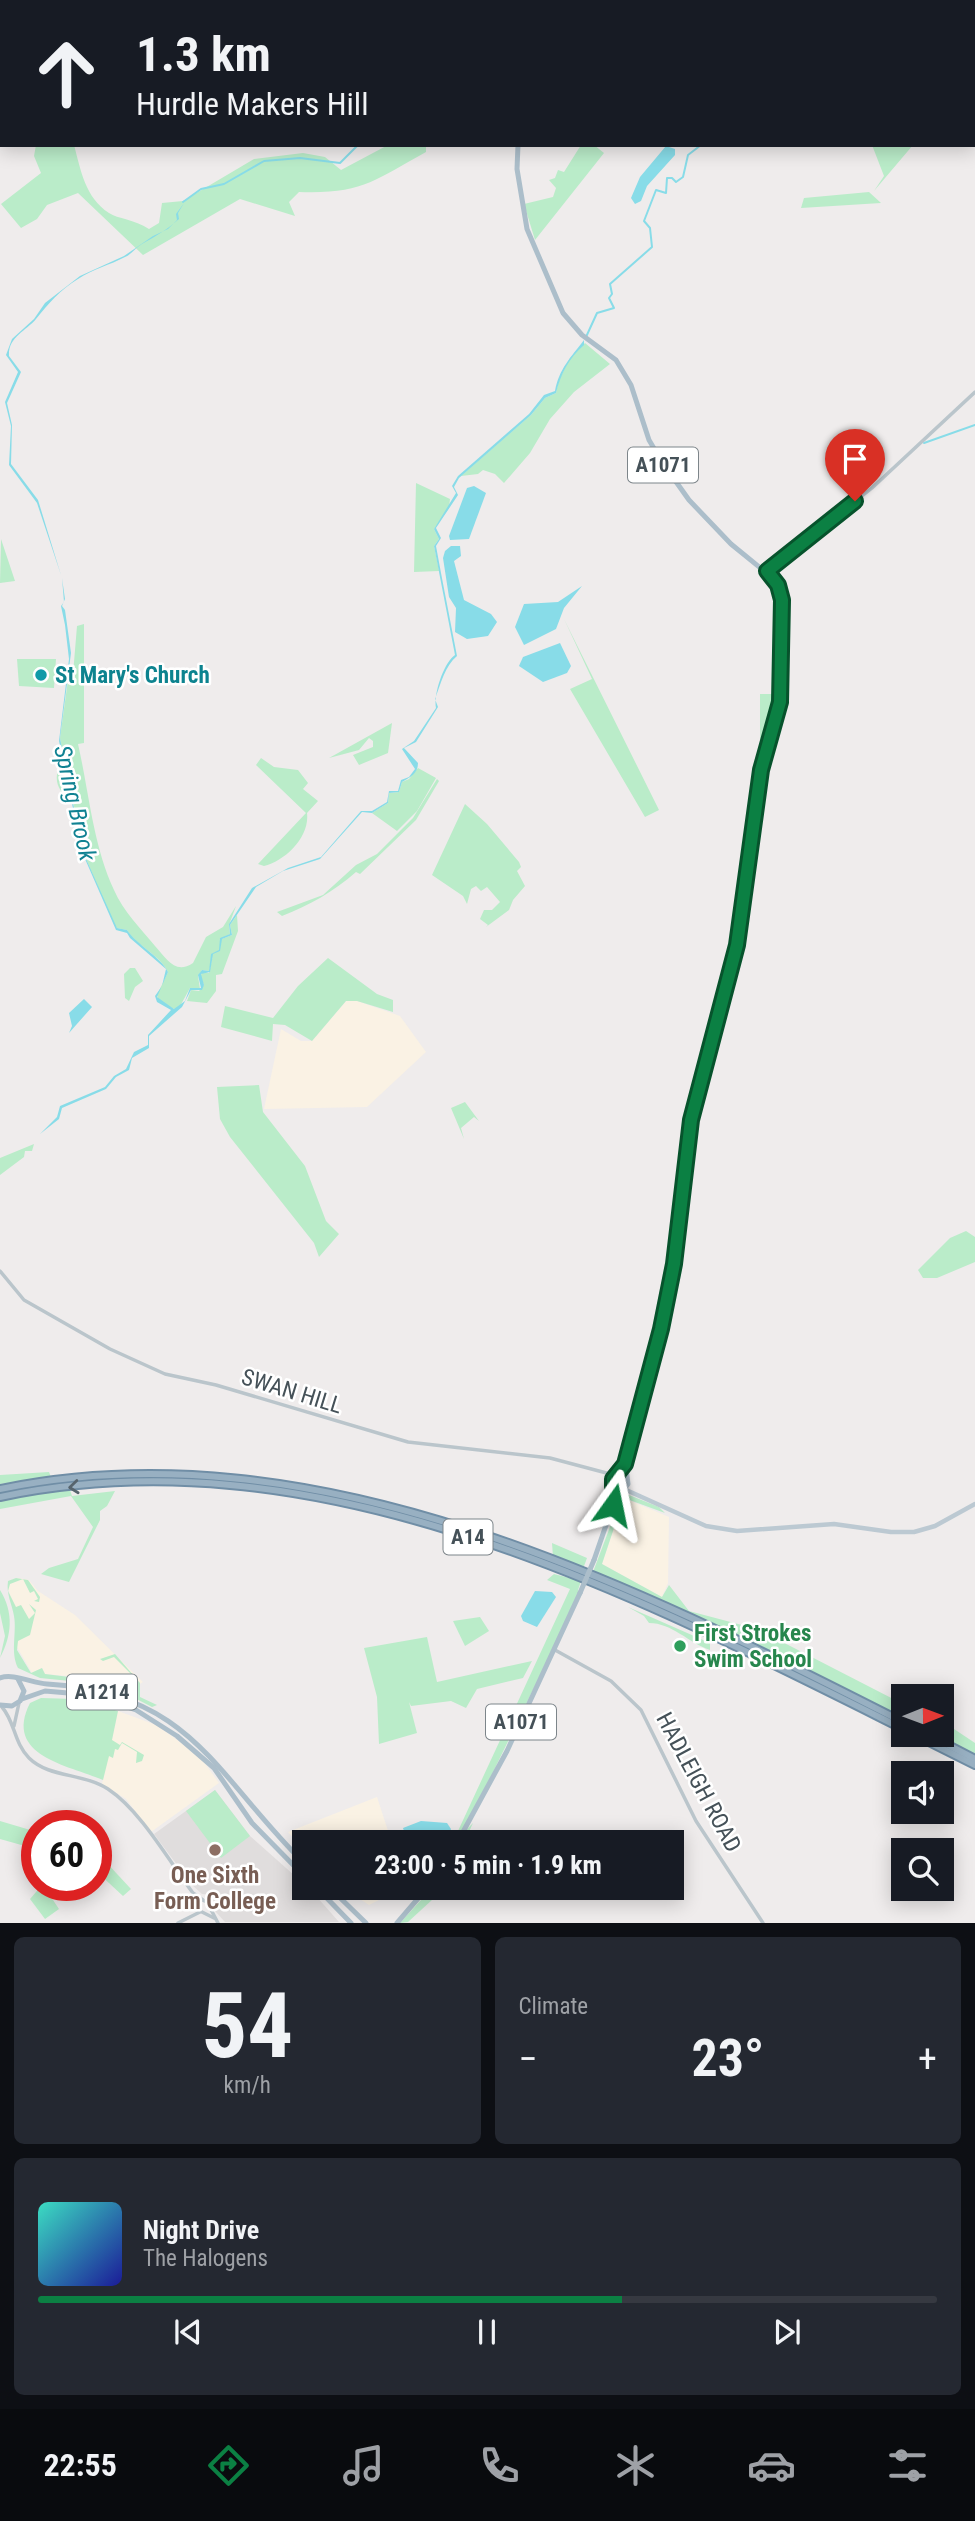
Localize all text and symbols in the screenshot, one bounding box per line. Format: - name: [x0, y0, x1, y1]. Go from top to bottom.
- text: 1.3 km: [136, 26, 271, 83]
- icon: ahead: [21, 28, 112, 119]
- text: Hurdle Makers Hill: [136, 85, 369, 123]
- pin: [825, 429, 885, 501]
- icon: arrive: [836, 440, 874, 478]
- road number: A1071: [628, 448, 698, 482]
- place label: St Mary's Church: [55, 662, 210, 689]
- marker: St Mary's Church: [33, 667, 49, 683]
- water label: Spring Brook: [48, 743, 102, 864]
- street label: SWAN HILL: [238, 1363, 345, 1420]
- position arrow: [576, 1468, 650, 1542]
- one-way arrow: [68, 1479, 80, 1494]
- road number: A14: [444, 1520, 492, 1554]
- place label: First Strokes Swim School: [694, 1620, 812, 1673]
- marker: First Strokes Swim School: [672, 1638, 688, 1654]
- road number: A1214: [67, 1674, 137, 1710]
- north arrow: [891, 1684, 954, 1746]
- map controls: [891, 1684, 954, 1901]
- road number: A1071: [486, 1704, 556, 1740]
- street label: HADLEIGH ROAD: [650, 1708, 747, 1857]
- button: sound: [891, 1761, 954, 1824]
- speed limit sign: 60: [21, 1810, 112, 1901]
- button: search: [891, 1838, 954, 1901]
- marker: One Sixth Form College: [207, 1842, 223, 1858]
- text: 23:00 · 5 min · 1.9 km: [374, 1850, 602, 1880]
- place label: One Sixth Form College: [154, 1862, 276, 1915]
- text: 54: [201, 1973, 293, 2079]
- text: Climate: [519, 1993, 588, 2020]
- text: 23°: [691, 2028, 764, 2089]
- text: −: [519, 2037, 538, 2081]
- text: +: [918, 2037, 937, 2081]
- text: km/h: [224, 2072, 271, 2099]
- text: Night Drive: [143, 2215, 259, 2245]
- text: The Halogens: [143, 2245, 268, 2272]
- icon: previous: [169, 2313, 207, 2351]
- icon: pause: [468, 2313, 506, 2351]
- icon: next: [768, 2313, 806, 2351]
- icon: directions: [204, 2441, 253, 2490]
- icon: music: [339, 2441, 388, 2490]
- icon: phone: [475, 2441, 524, 2490]
- icon: climate: [611, 2441, 660, 2490]
- icon: car: [747, 2441, 796, 2490]
- icon: filters: [883, 2441, 932, 2490]
- text: 22:55: [43, 2446, 117, 2484]

